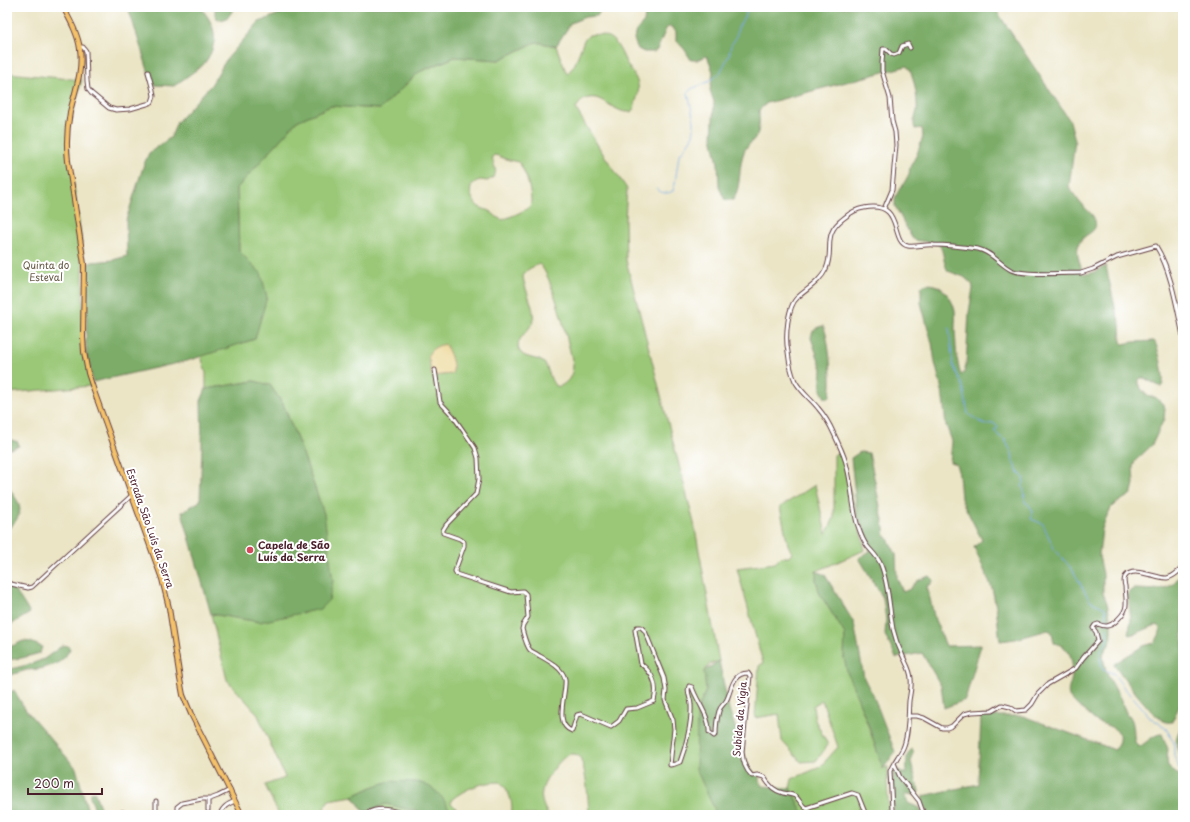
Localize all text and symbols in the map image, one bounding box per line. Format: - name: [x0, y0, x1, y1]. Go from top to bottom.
- park label: Quinta do Esteval: [23, 257, 70, 284]
- street label: Estrada São Luís da Serra: [123, 466, 179, 591]
- place label: Capela de São Luís da Serra: [258, 537, 330, 564]
- marker: Capela de São Luís da Serra: [245, 545, 255, 555]
- street label: Subida da Vigia: [728, 680, 750, 757]
- scale bar: [28, 770, 102, 796]
- text: 200 m: [34, 774, 74, 792]

